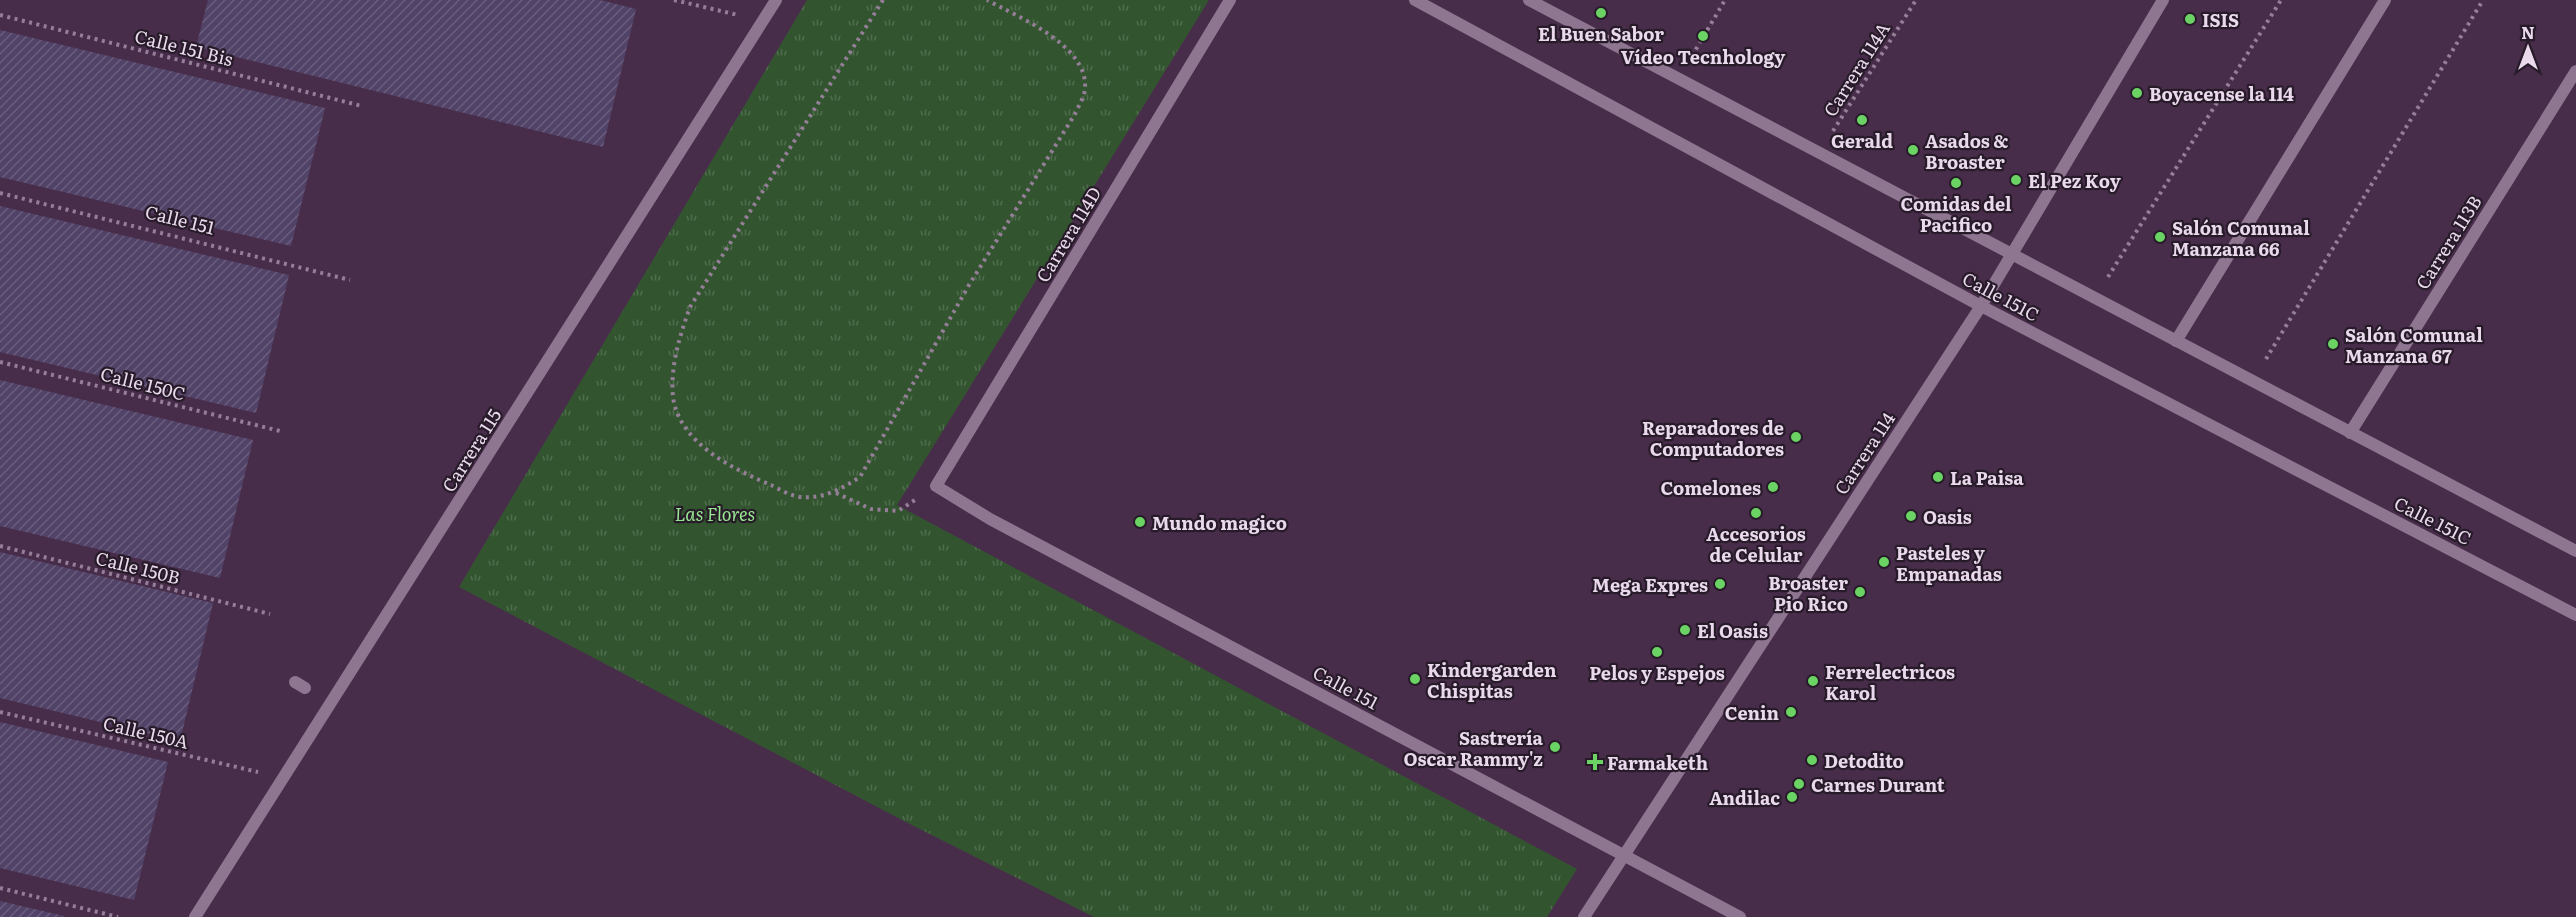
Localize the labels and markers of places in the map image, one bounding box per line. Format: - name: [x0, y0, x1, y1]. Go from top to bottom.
- marker: El Buen Sabor: [1594, 6, 1608, 20]
- place label: ISIS: [2202, 6, 2239, 33]
- marker: ISIS: [2183, 12, 2197, 26]
- place label: El Buen Sabor: [1538, 20, 1664, 47]
- marker: Vídeo Tecnhology: [1696, 29, 1710, 43]
- place label: Vídeo Tecnhology: [1621, 43, 1785, 70]
- place label: Boyacense la 114: [2149, 80, 2294, 107]
- marker: Boyacense la 114: [2130, 86, 2144, 100]
- marker: Gerald: [1855, 113, 1869, 127]
- place label: Gerald: [1831, 127, 1893, 154]
- place label: Asados & Broaster: [1925, 127, 2008, 175]
- marker: Asados & Broaster: [1906, 143, 1920, 157]
- place label: El Pez Koy: [2028, 167, 2121, 194]
- marker: El Pez Koy: [2009, 173, 2023, 187]
- marker: Comidas del Pacifico: [1949, 176, 1963, 190]
- place label: Comidas del Pacifico: [1900, 190, 2012, 238]
- place label: Salón Comunal Manzana 66: [2172, 214, 2310, 262]
- marker: Salón Comunal Manzana 66: [2153, 230, 2167, 244]
- place label: Salón Comunal Manzana 67: [2345, 321, 2483, 369]
- marker: Salón Comunal Manzana 67: [2326, 337, 2340, 351]
- place label: Reparadores de Computadores: [1642, 414, 1784, 462]
- marker: Reparadores de Computadores: [1789, 430, 1803, 444]
- place label: La Paisa: [1950, 464, 2024, 491]
- marker: La Paisa: [1931, 470, 1945, 484]
- place label: Comelones: [1661, 474, 1761, 501]
- marker: Comelones: [1766, 480, 1780, 494]
- place label: Oasis: [1923, 503, 1972, 530]
- marker: Accesorios de Celular: [1749, 506, 1763, 520]
- place label: Mundo magico: [1152, 509, 1287, 536]
- marker: Oasis: [1904, 509, 1918, 523]
- marker: Mundo magico: [1133, 515, 1147, 529]
- place label: Accesorios de Celular: [1706, 520, 1806, 568]
- place label: Pasteles y Empanadas: [1896, 539, 2002, 587]
- marker: Pasteles y Empanadas: [1877, 555, 1891, 569]
- place label: Broaster Pio Rico: [1768, 569, 1848, 617]
- place label: Mega Expres: [1592, 571, 1708, 598]
- marker: Mega Expres: [1713, 577, 1727, 591]
- marker: Broaster Pio Rico: [1853, 585, 1867, 599]
- place label: El Oasis: [1697, 617, 1768, 644]
- marker: El Oasis: [1678, 623, 1692, 637]
- marker: Pelos y Espejos: [1650, 645, 1664, 659]
- place label: Kindergarden Chispitas: [1427, 656, 1557, 704]
- place label: Ferrelectricos Karol: [1825, 658, 1955, 706]
- place label: Pelos y Espejos: [1589, 659, 1725, 686]
- marker: Kindergarden Chispitas: [1408, 672, 1422, 686]
- marker: Ferrelectricos Karol: [1806, 674, 1820, 688]
- place label: Cenin: [1725, 699, 1779, 726]
- marker: Cenin: [1784, 705, 1798, 719]
- place label: Sastrería Oscar Rammy'z: [1403, 724, 1544, 772]
- marker: Sastrería Oscar Rammy'z: [1548, 740, 1562, 754]
- place label: Detodito: [1824, 747, 1904, 774]
- place label: Farmaketh: [1607, 749, 1708, 776]
- marker: Detodito: [1805, 753, 1819, 767]
- marker: Farmaketh: [1588, 755, 1602, 769]
- place label: Carnes Durant: [1811, 771, 1945, 798]
- marker: Carnes Durant: [1792, 777, 1806, 791]
- place label: Andilac: [1709, 784, 1780, 811]
- marker: Andilac: [1785, 790, 1799, 804]

